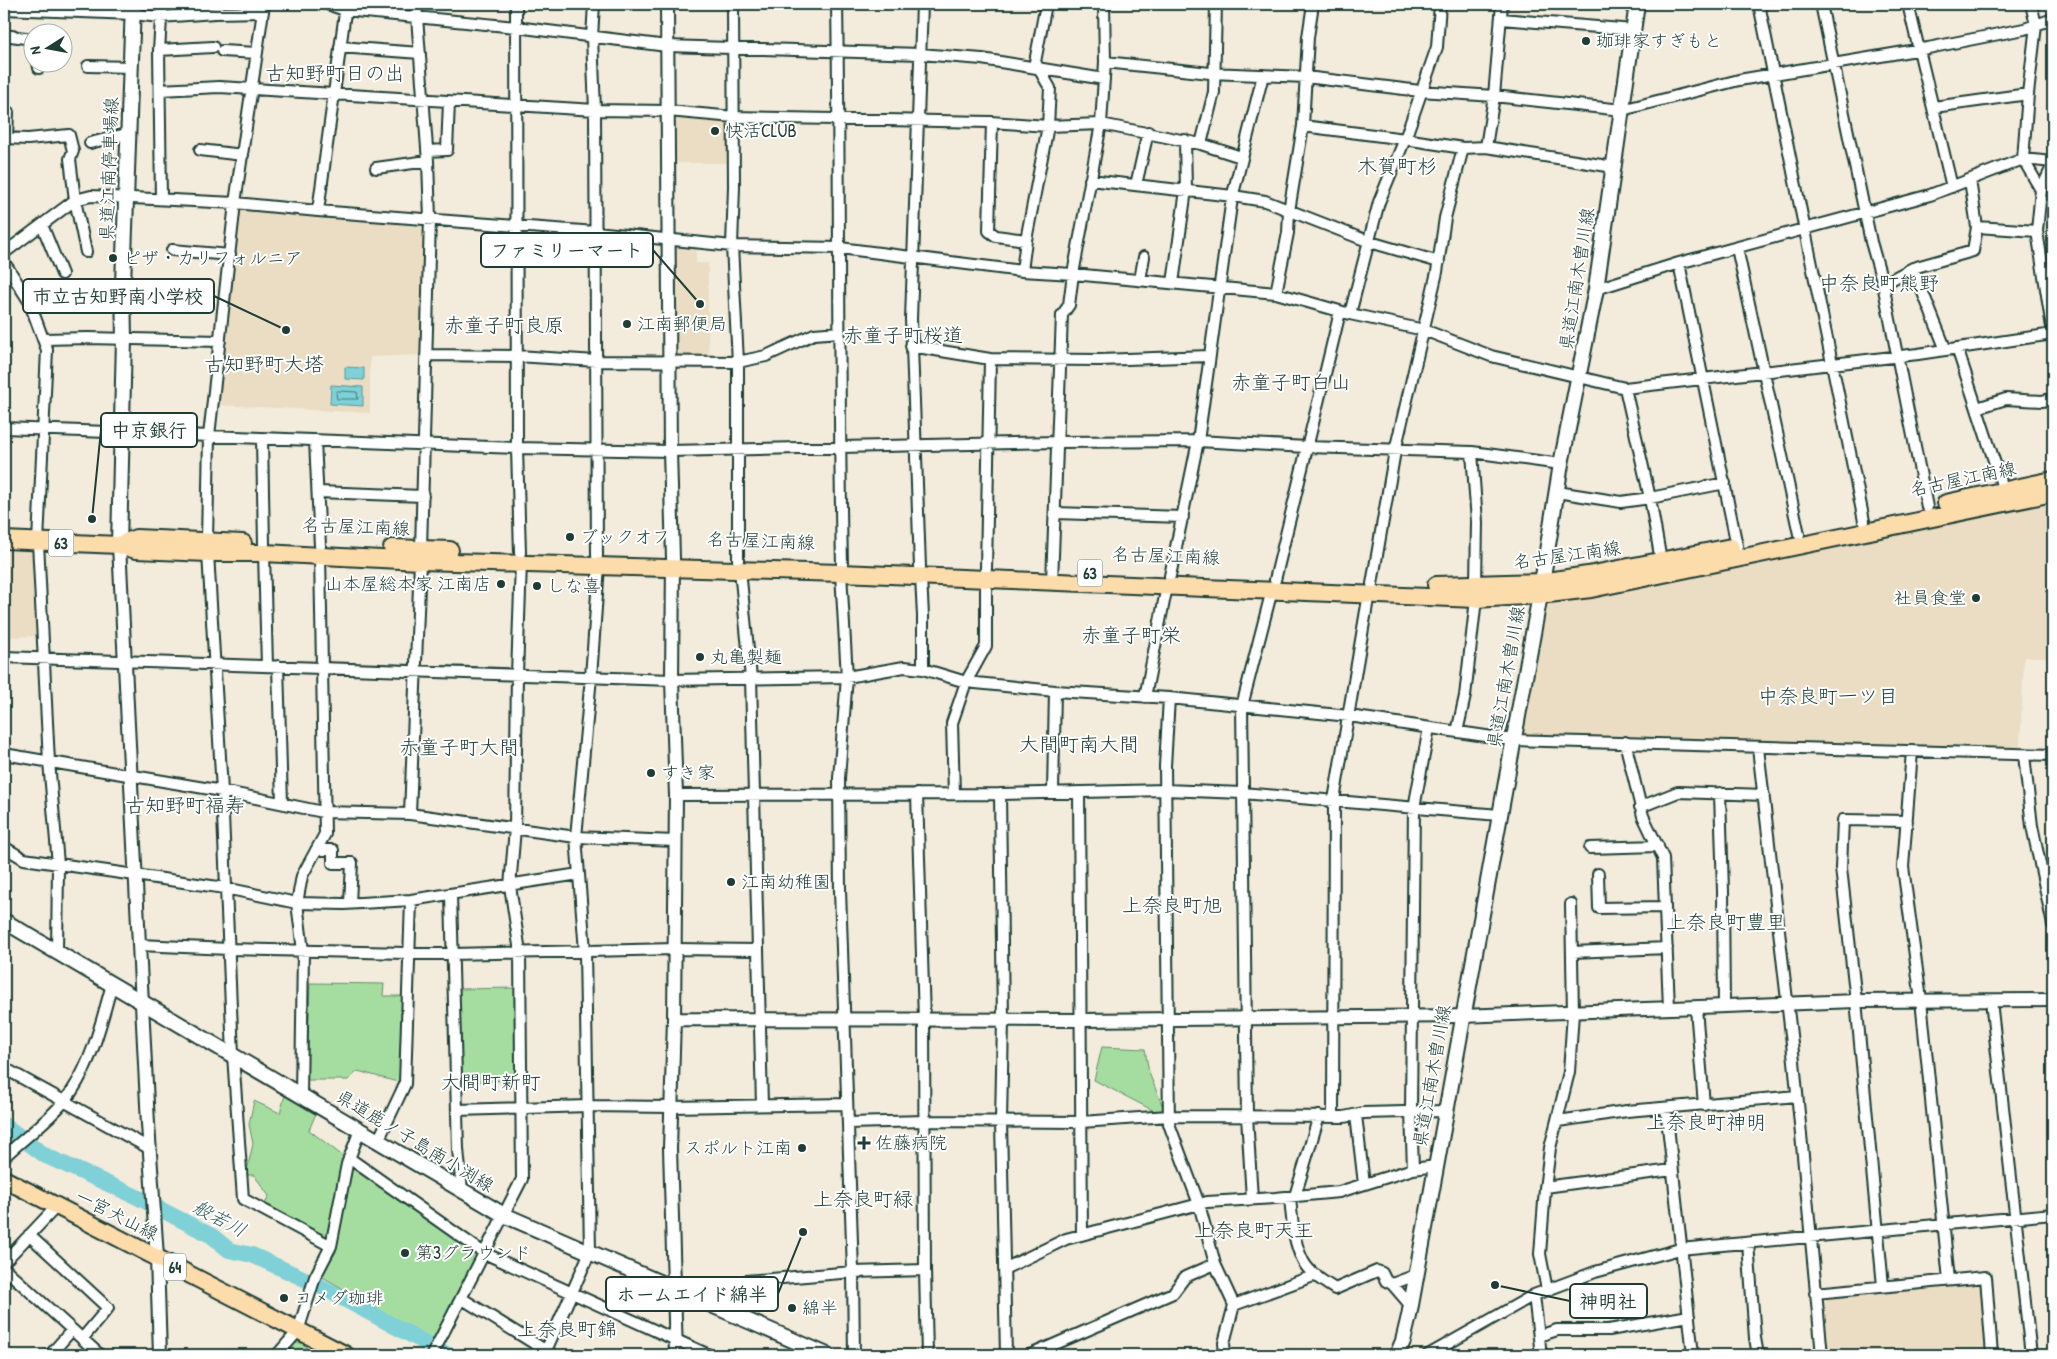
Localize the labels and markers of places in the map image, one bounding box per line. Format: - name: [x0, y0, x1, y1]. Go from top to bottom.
- place label: 珈琲家すぎもと: [1596, 28, 1722, 53]
- marker: 珈琲家すぎもと: [1580, 35, 1592, 47]
- place label: 快活CLUB: [725, 118, 797, 143]
- marker: 快活CLUB: [709, 125, 721, 137]
- callout: ファミリーマート: [481, 233, 653, 267]
- place label: ピザ・カリフォルニア: [123, 245, 303, 270]
- marker: ピザ・カリフォルニア: [107, 252, 119, 264]
- callout: 市立古知野南小学校: [23, 279, 214, 313]
- place label: 江南郵便局: [637, 311, 727, 336]
- marker: 江南郵便局: [621, 318, 633, 330]
- callout: 中京銀行: [101, 413, 197, 447]
- place label: ブックオフ: [580, 524, 670, 549]
- marker: ブックオフ: [564, 531, 576, 543]
- place label: 山本屋総本家 江南店: [325, 571, 491, 596]
- place label: しな喜: [547, 573, 601, 598]
- marker: 山本屋総本家 江南店: [495, 578, 507, 590]
- marker: しな喜: [531, 580, 543, 592]
- place label: 社員食堂: [1894, 585, 1966, 610]
- marker: 社員食堂: [1970, 592, 1982, 604]
- place label: 丸亀製麺: [710, 644, 782, 669]
- marker: 丸亀製麺: [694, 651, 706, 663]
- place label: すき家: [661, 760, 715, 785]
- marker: すき家: [645, 767, 657, 779]
- place label: 江南幼稚園: [741, 869, 831, 894]
- marker: 江南幼稚園: [725, 876, 737, 888]
- place label: 佐藤病院: [875, 1130, 947, 1155]
- place label: スポルト江南: [684, 1135, 792, 1160]
- marker: 佐藤病院: [857, 1136, 871, 1150]
- marker: スポルト江南: [796, 1142, 808, 1154]
- place label: 第3グラウンド: [415, 1240, 531, 1265]
- marker: 第3グラウンド: [399, 1247, 411, 1259]
- callout: ホームエイド綿半: [606, 1277, 778, 1311]
- callout: 神明社: [1570, 1284, 1647, 1318]
- place label: コメダ珈琲: [294, 1285, 384, 1310]
- marker: コメダ珈琲: [278, 1292, 290, 1304]
- place label: 綿半: [802, 1295, 838, 1320]
- marker: 綿半: [786, 1302, 798, 1314]

